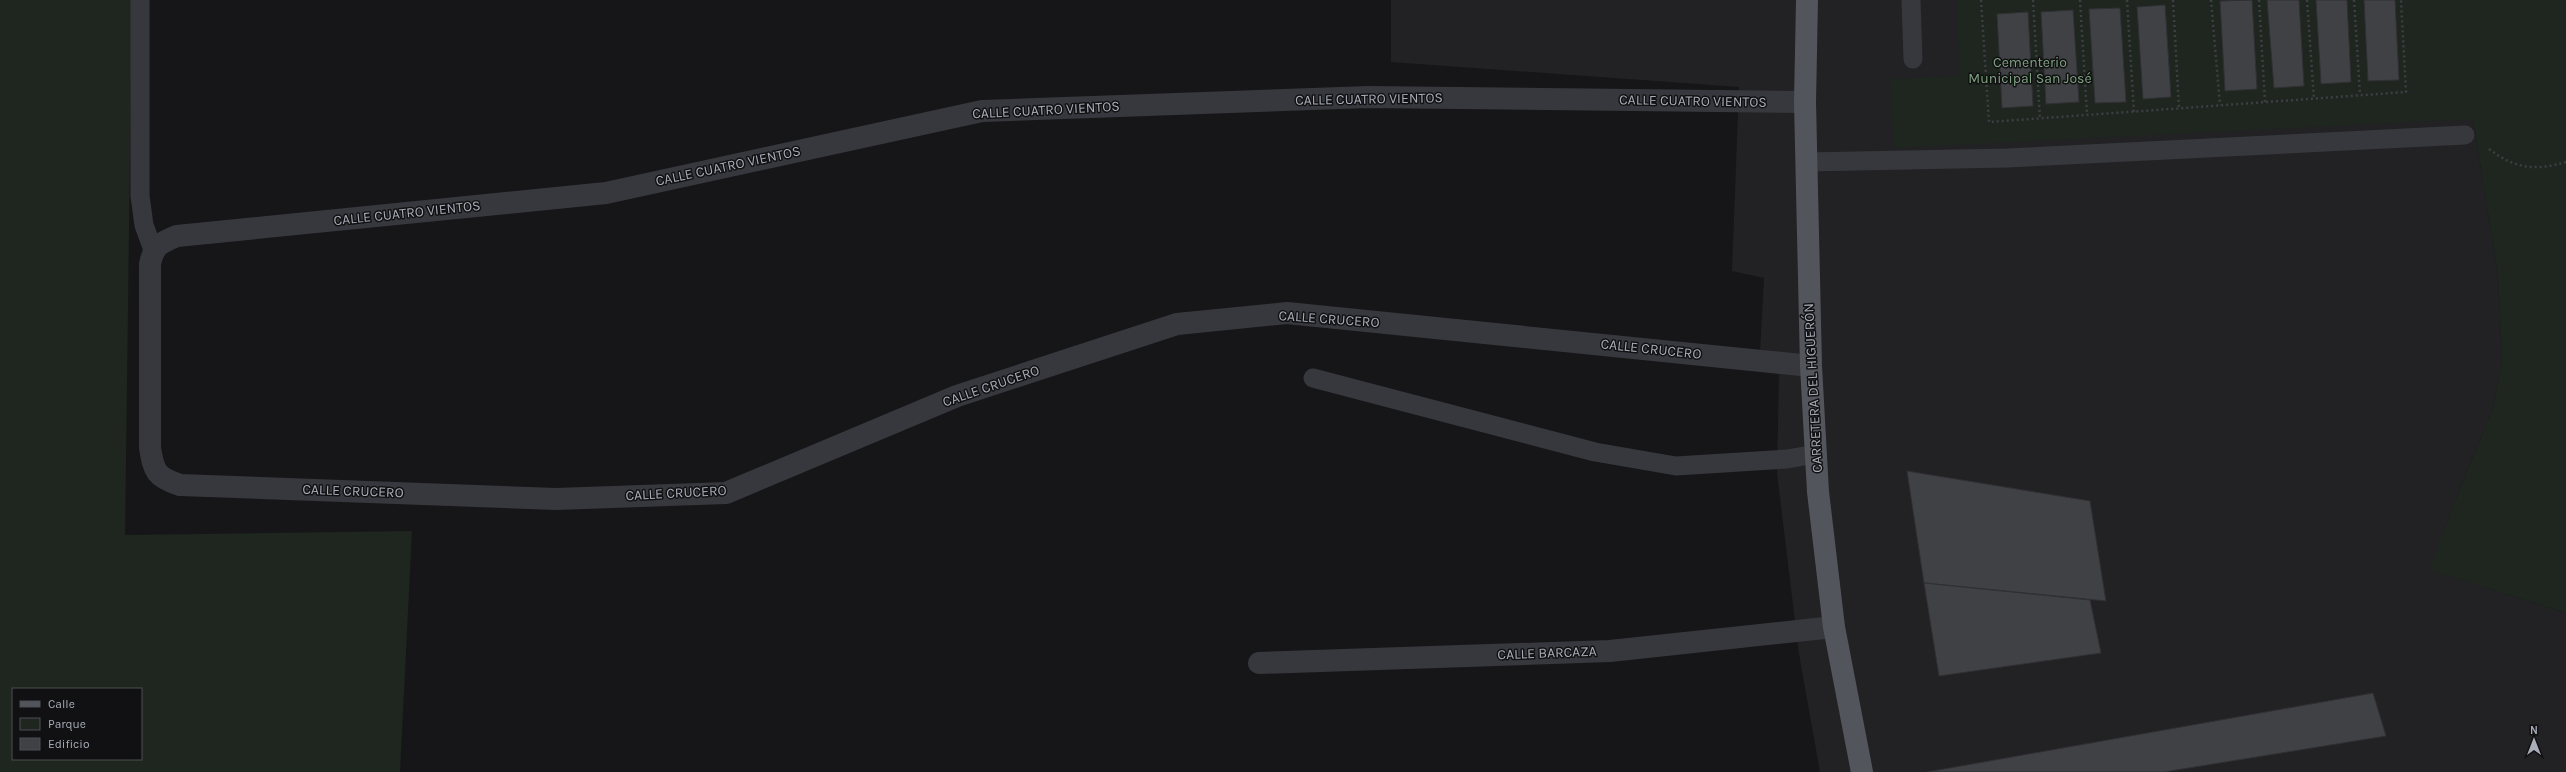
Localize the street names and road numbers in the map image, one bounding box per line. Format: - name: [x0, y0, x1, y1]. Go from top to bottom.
- street label: CALLE CUATRO VIENTOS: [1295, 89, 1443, 109]
- street label: CALLE CUATRO VIENTOS: [1619, 91, 1767, 111]
- street label: CALLE CUATRO VIENTOS: [972, 98, 1120, 122]
- street label: CALLE CUATRO VIENTOS: [654, 142, 802, 190]
- street label: CALLE CUATRO VIENTOS: [333, 197, 481, 229]
- street label: CARRETERA DEL HIGUERÓN: [1800, 303, 1826, 473]
- street label: CALLE CRUCERO: [1278, 307, 1380, 331]
- street label: CALLE CRUCERO: [1600, 335, 1702, 363]
- street label: CALLE CRUCERO: [940, 361, 1042, 411]
- street label: CALLE CRUCERO: [302, 481, 404, 501]
- street label: CALLE CRUCERO: [625, 482, 727, 504]
- street label: CALLE BARCAZA: [1497, 643, 1597, 663]

